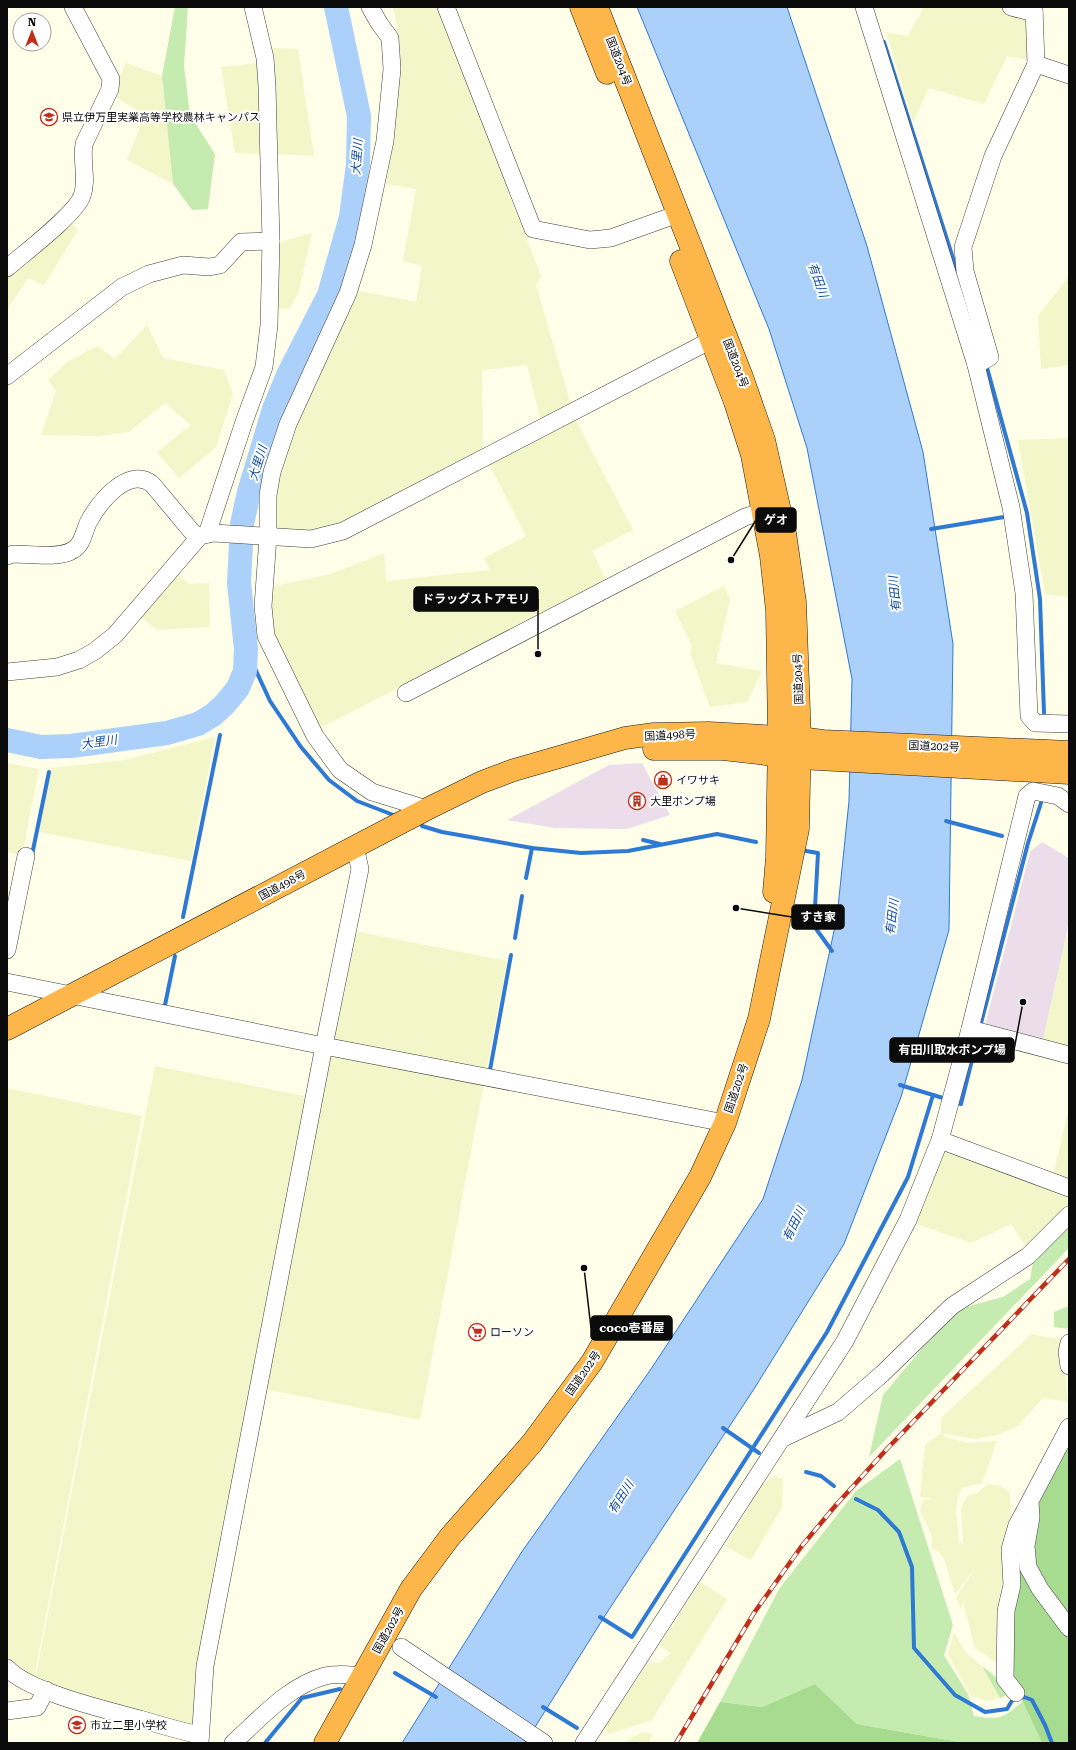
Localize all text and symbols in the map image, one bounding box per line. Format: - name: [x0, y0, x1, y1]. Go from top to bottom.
- north arrow: [12, 12, 52, 52]
- text: N: [28, 16, 37, 29]
- street label: 国道204号: [603, 35, 634, 88]
- school or university icon: 県立伊万里実業高等学校農林キャンパス: [39, 107, 59, 127]
- place label: 県立伊万里実業高等学校農林キャンパス: [62, 111, 260, 124]
- water label: 大里川: [349, 137, 365, 175]
- water label: 有田川: [805, 261, 831, 301]
- street label: 国道204号: [720, 337, 751, 390]
- water label: 大里川: [246, 442, 271, 482]
- callout: ゲオ: [756, 508, 796, 532]
- text: ゲオ: [764, 513, 788, 527]
- water label: 有田川: [886, 573, 904, 613]
- callout: ドラッグストアモリ: [414, 587, 538, 611]
- text: ドラッグストアモリ: [422, 592, 530, 606]
- street label: 国道204号: [791, 653, 806, 705]
- street label: 国道498号: [644, 728, 696, 743]
- water label: 大里川: [80, 732, 120, 751]
- street label: 国道202号: [908, 739, 960, 754]
- shop icon: イワサキ: [653, 770, 673, 790]
- place label: イワサキ: [676, 774, 720, 787]
- building icon: 大里ポンプ場: [627, 791, 647, 811]
- place label: 大里ポンプ場: [650, 795, 716, 808]
- street label: 国道498号: [256, 868, 308, 903]
- water label: 有田川: [883, 896, 901, 936]
- callout: すき家: [792, 905, 844, 929]
- text: すき家: [800, 910, 836, 924]
- callout: 有田川取水ポンプ場: [890, 1038, 1014, 1062]
- text: 有田川取水ポンプ場: [898, 1043, 1006, 1057]
- street label: 国道202号: [722, 1062, 751, 1115]
- water label: 有田川: [780, 1203, 809, 1243]
- callout: coco壱番屋: [591, 1316, 672, 1340]
- text: coco壱番屋: [599, 1321, 665, 1335]
- supermarket icon: ローソン: [467, 1322, 487, 1342]
- place label: ローソン: [490, 1326, 534, 1339]
- street label: 国道202号: [563, 1348, 603, 1398]
- water label: 有田川: [605, 1476, 638, 1516]
- street label: 国道202号: [370, 1605, 407, 1656]
- school or university icon: 市立二里小学校: [67, 1715, 87, 1735]
- place label: 市立二里小学校: [90, 1719, 167, 1732]

